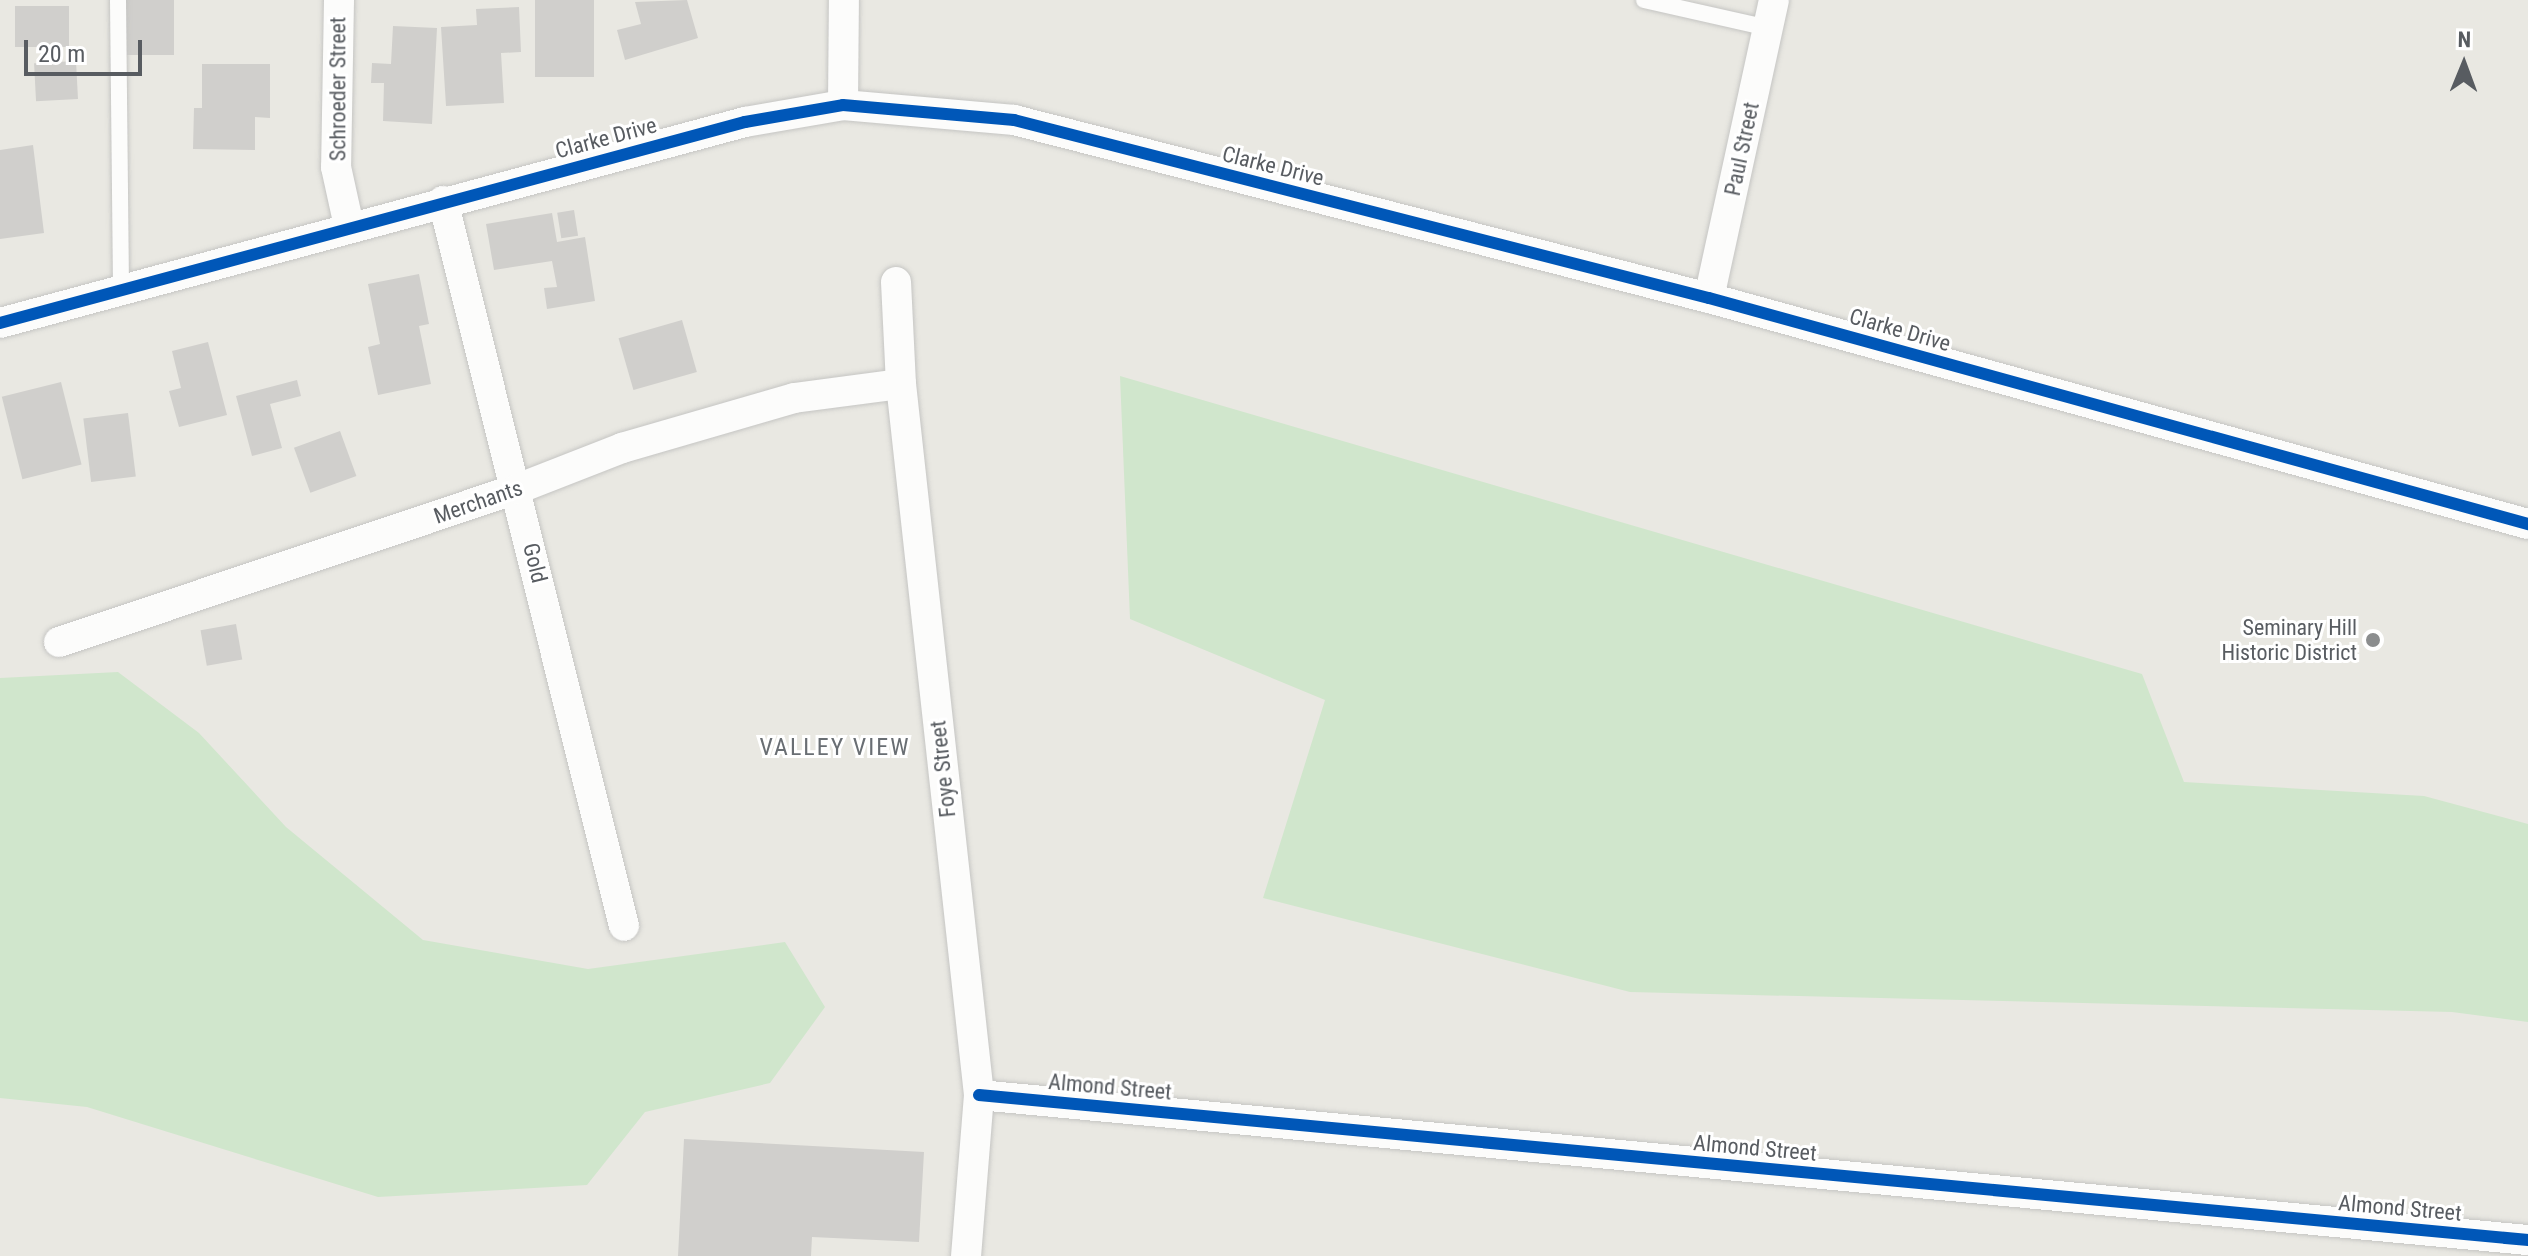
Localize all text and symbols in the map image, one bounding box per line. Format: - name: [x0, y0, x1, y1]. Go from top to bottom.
- street label: Schroeder Street: [325, 17, 351, 161]
- scale bar: [28, 24, 146, 74]
- north arrow: [2424, 24, 2504, 104]
- text: N: [2457, 27, 2471, 52]
- text: 20 m: [38, 40, 85, 68]
- street label: Paul Street: [1719, 100, 1765, 198]
- street label: Clarke Drive: [552, 112, 660, 164]
- street label: Clarke Drive: [1219, 141, 1327, 191]
- street label: Clarke Drive: [1847, 303, 1953, 357]
- street label: Merchants: [430, 475, 526, 529]
- street label: Gold: [517, 540, 553, 586]
- place label: Seminary Hill Historic District: [2221, 614, 2357, 666]
- marker: Seminary Hill Historic District: [2364, 631, 2382, 649]
- street label: Foye Street: [925, 719, 961, 819]
- district label: VALLEY VIEW: [760, 734, 910, 762]
- street label: Almond Street: [1047, 1068, 1173, 1106]
- street label: Almond Street: [1692, 1129, 1818, 1167]
- street label: Almond Street: [2337, 1189, 2463, 1227]

